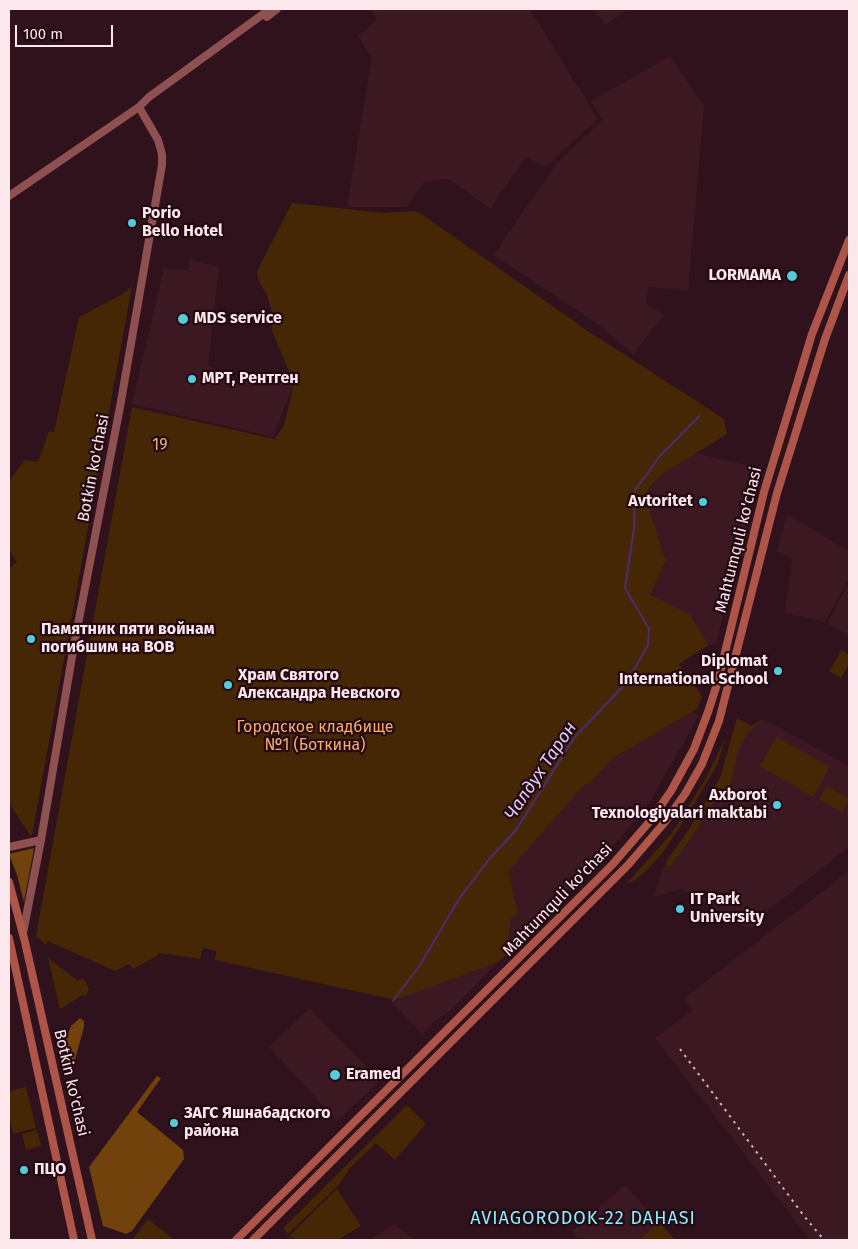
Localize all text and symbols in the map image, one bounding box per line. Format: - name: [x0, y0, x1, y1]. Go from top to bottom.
- scale bar: [18, 15, 115, 47]
- text: 100 m: [23, 25, 63, 43]
- place label: Porio Bello Hotel: [142, 204, 223, 242]
- marker: Porio Bello Hotel: [126, 217, 138, 229]
- place label: LORMAMA: [709, 266, 781, 286]
- marker: LORMAMA: [785, 269, 799, 283]
- place label: MDS service: [194, 309, 282, 329]
- marker: MDS service: [176, 312, 190, 326]
- place label: МРТ, Рентген: [202, 369, 299, 389]
- marker: МРТ, Рентген: [186, 373, 198, 385]
- street label: Botkin ko'chasi: [74, 413, 114, 523]
- park label: 19: [152, 436, 168, 456]
- street label: Mahtumquli ko'chasi: [712, 465, 766, 615]
- place label: Avtoritet: [628, 492, 693, 512]
- marker: Avtoritet: [697, 496, 709, 508]
- place label: Памятник пяти войнам погибшим на ВОВ: [41, 620, 215, 658]
- marker: Памятник пяти войнам погибшим на ВОВ: [25, 633, 37, 645]
- place label: Diplomat International School: [619, 652, 768, 690]
- marker: Diplomat International School: [772, 665, 784, 677]
- place label: Храм Святого Александра Невского: [238, 666, 400, 704]
- marker: Храм Святого Александра Невского: [222, 679, 234, 691]
- park label: Городское кладбище №1 (Боткина): [237, 718, 393, 756]
- water label: Чалдух Тарон: [500, 718, 582, 824]
- place label: Axborot Texnologiyalari maktabi: [592, 786, 767, 824]
- marker: Axborot Texnologiyalari maktabi: [771, 799, 783, 811]
- street label: Mahtumquli ko'chasi: [499, 839, 617, 961]
- place label: IT Park University: [690, 890, 764, 928]
- marker: IT Park University: [674, 903, 686, 915]
- street label: Botkin ko'chasi: [49, 1028, 93, 1138]
- place label: Eramed: [346, 1065, 401, 1085]
- marker: Eramed: [328, 1068, 342, 1082]
- place label: ЗАГС Яшнабадского района: [184, 1104, 331, 1142]
- marker: ЗАГС Яшнабадского района: [168, 1117, 180, 1129]
- place label: ПЦО: [34, 1160, 66, 1180]
- marker: ПЦО: [18, 1164, 30, 1176]
- district label: AVIAGORODOK-22 DAHASI: [468, 1208, 698, 1230]

